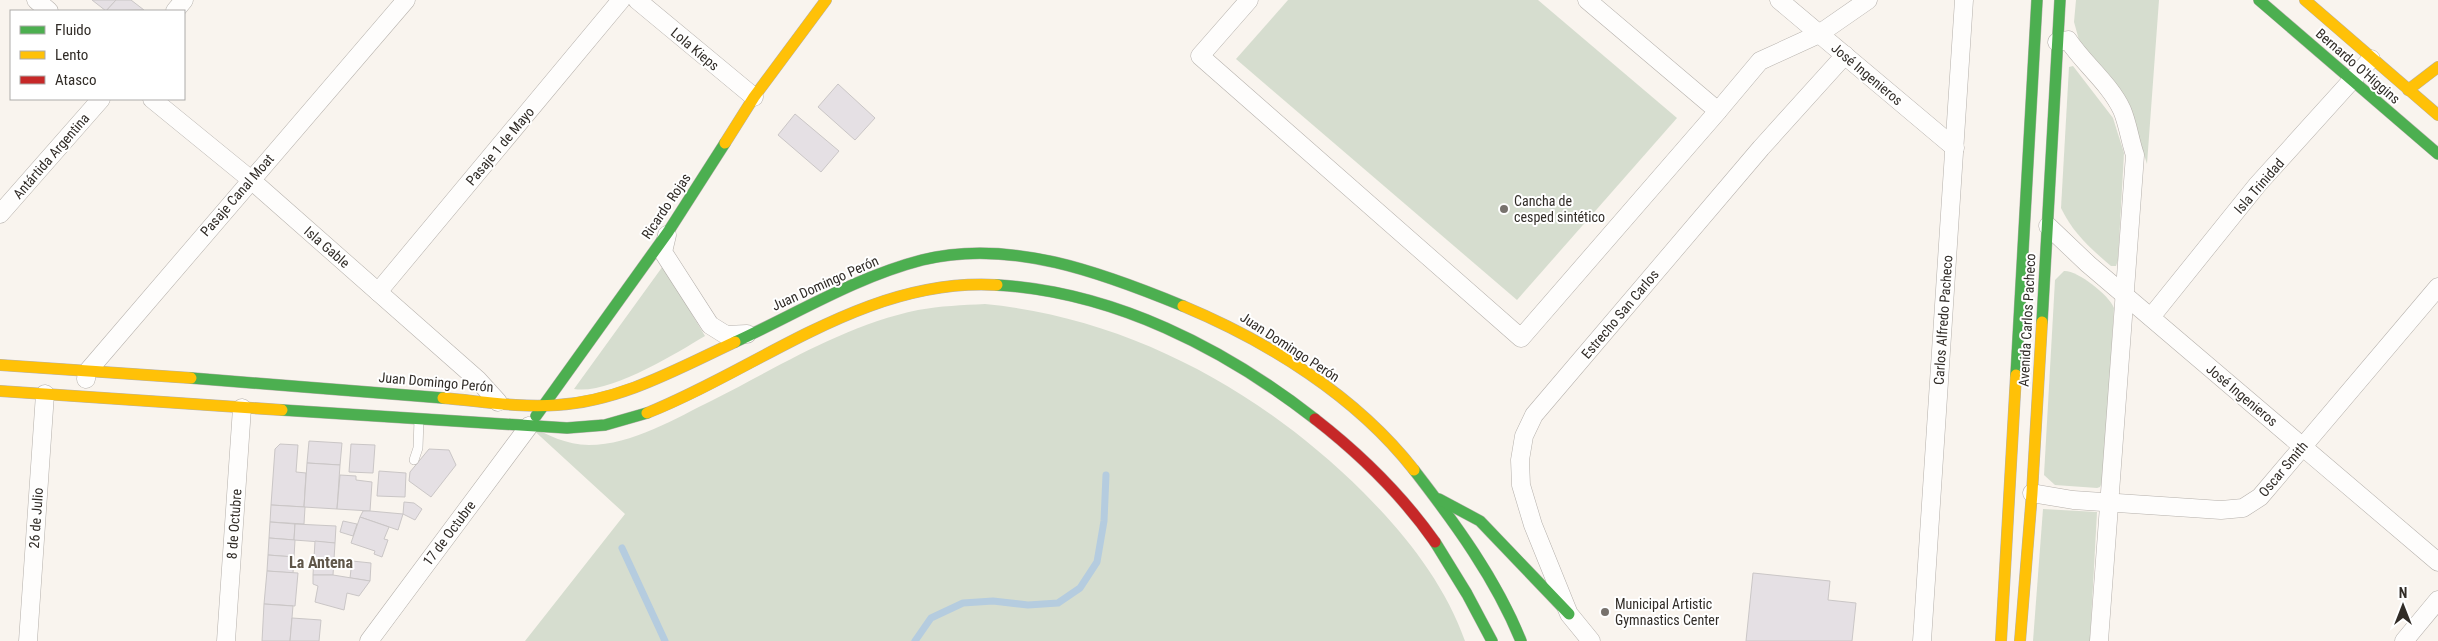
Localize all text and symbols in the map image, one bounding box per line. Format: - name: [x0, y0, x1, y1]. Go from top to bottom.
- legend: [10, 10, 185, 100]
- text: Fluido: [55, 21, 91, 39]
- street label: Lola Kieps: [668, 24, 722, 74]
- street label: Bernardo O'Higgins: [2313, 25, 2403, 107]
- street label: José Ingenieros: [1828, 40, 1906, 108]
- text: Lento: [55, 46, 88, 64]
- text: Atasco: [55, 71, 96, 89]
- street label: Pasaje 1 de Mayo: [463, 104, 537, 188]
- street label: Antártida Argentina: [10, 110, 92, 202]
- street label: Pasaje Canal Moat: [197, 151, 277, 239]
- street label: Isla Trinidad: [2231, 155, 2287, 217]
- street label: Ricardo Rojas: [638, 170, 694, 242]
- place label: Cancha de cesped sintético: [1514, 193, 1605, 225]
- marker: Cancha de cesped sintético: [1498, 203, 1510, 215]
- street label: Isla Gable: [301, 223, 353, 271]
- street label: Juan Domingo Perón: [769, 252, 881, 314]
- street label: Avenida Carlos Pacheco: [2016, 253, 2038, 387]
- street label: Carlos Alfredo Pacheco: [1930, 255, 1956, 385]
- street label: Estrecho San Carlos: [1578, 266, 1662, 362]
- street label: Juan Domingo Perón: [1237, 309, 1343, 385]
- street label: José Ingenieros: [2203, 361, 2281, 429]
- street label: Juan Domingo Perón: [378, 369, 494, 395]
- street label: Oscar Smith: [2255, 438, 2311, 500]
- street label: 26 de Julio: [26, 487, 46, 549]
- street label: 8 de Octubre: [224, 488, 244, 560]
- street label: 17 de Octubre: [419, 497, 479, 569]
- district label: La Antena: [289, 553, 353, 572]
- north arrow: [2378, 581, 2428, 631]
- text: N: [2399, 585, 2407, 601]
- place label: Municipal Artistic Gymnastics Center: [1615, 596, 1719, 628]
- marker: Municipal Artistic Gymnastics Center: [1599, 606, 1611, 618]

